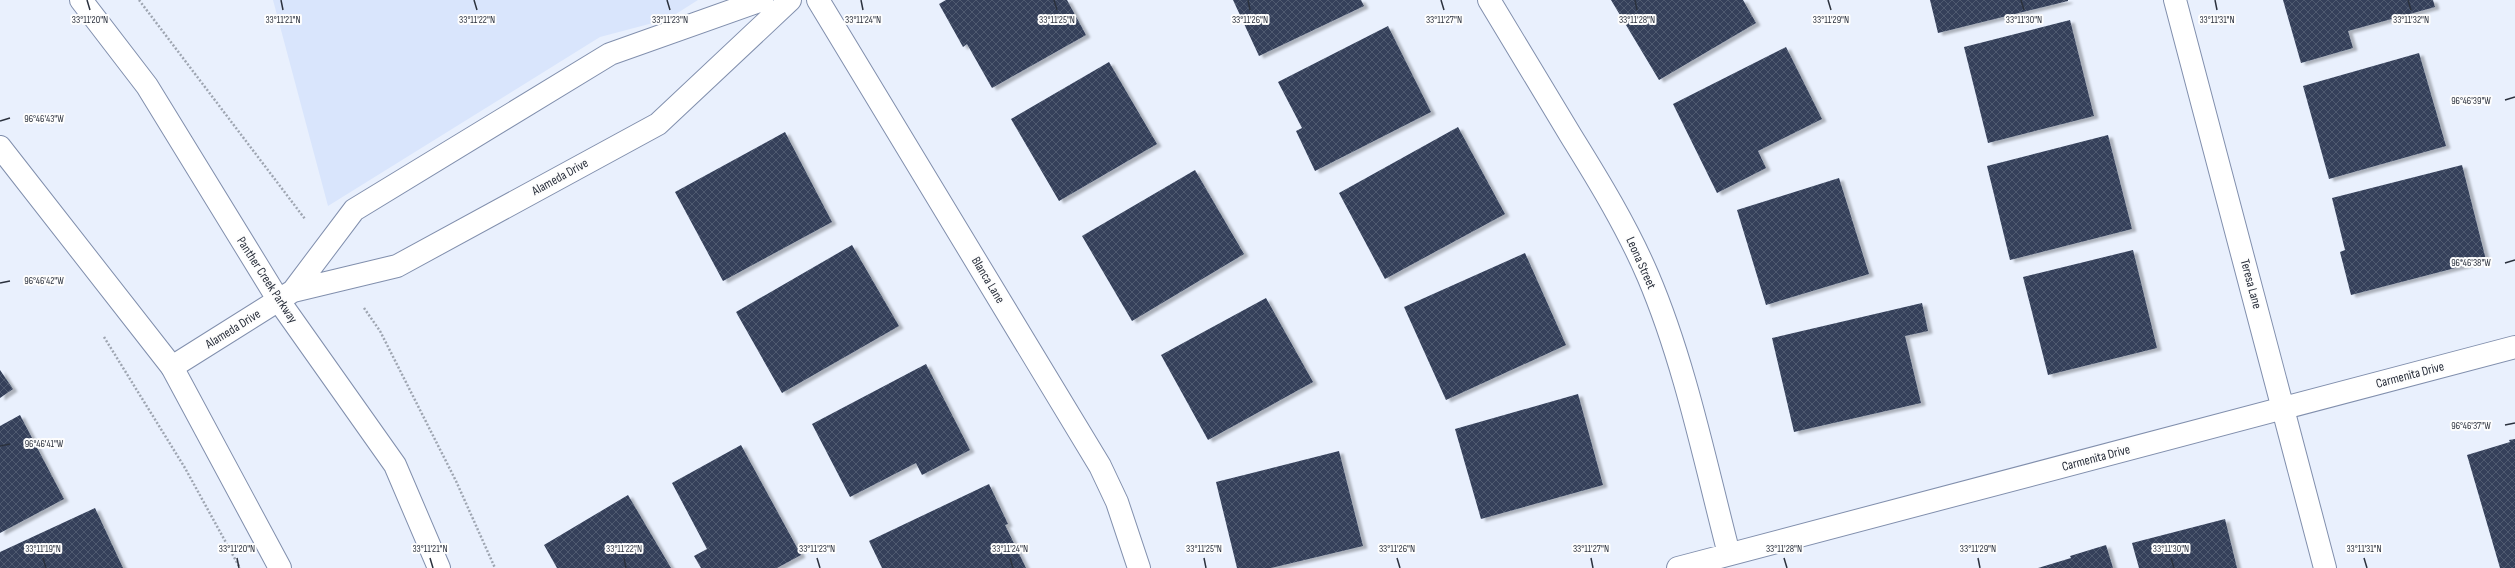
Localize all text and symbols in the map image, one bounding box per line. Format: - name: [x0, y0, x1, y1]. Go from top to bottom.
- text: 33°11'20"N: [72, 14, 108, 26]
- text: 33°11'21"N: [265, 14, 301, 26]
- text: 33°11'22"N: [459, 14, 495, 26]
- text: 33°11'23"N: [652, 14, 688, 26]
- text: 33°11'24"N: [845, 14, 881, 26]
- text: 33°11'25"N: [1039, 14, 1075, 26]
- text: 33°11'26"N: [1232, 14, 1268, 26]
- text: 33°11'27"N: [1426, 14, 1462, 26]
- text: 33°11'28"N: [1619, 14, 1655, 26]
- text: 33°11'29"N: [1813, 14, 1849, 26]
- text: 33°11'30"N: [2006, 14, 2042, 26]
- text: 33°11'31"N: [2199, 14, 2235, 26]
- text: 33°11'32"N: [2393, 14, 2429, 26]
- text: 96°46'39"W: [2451, 95, 2491, 107]
- text: 96°46'43"W: [24, 113, 64, 125]
- street label: Alameda Drive: [528, 155, 591, 199]
- street label: Panther Creek Parkway: [233, 234, 301, 326]
- street label: Leona Street: [1622, 234, 1660, 292]
- street label: Blanca Lane: [968, 254, 1008, 306]
- street label: Teresa Lane: [2237, 257, 2265, 311]
- text: 96°46'38"W: [2451, 257, 2491, 269]
- text: 96°46'42"W: [24, 275, 64, 287]
- street label: Alameda Drive: [202, 306, 263, 353]
- street label: Carmenita Drive: [2374, 358, 2446, 392]
- text: 96°46'37"W: [2451, 420, 2491, 432]
- text: 96°46'41"W: [25, 438, 64, 450]
- street label: Carmenita Drive: [2060, 441, 2132, 475]
- text: 33°11'19"N: [25, 543, 61, 555]
- text: 33°11'20"N: [219, 543, 255, 555]
- text: 33°11'21"N: [412, 543, 448, 555]
- text: 33°11'22"N: [606, 543, 642, 555]
- text: 33°11'23"N: [799, 543, 835, 555]
- text: 33°11'24"N: [992, 543, 1028, 555]
- text: 33°11'25"N: [1186, 543, 1222, 555]
- text: 33°11'26"N: [1379, 543, 1415, 555]
- text: 33°11'27"N: [1573, 543, 1609, 555]
- text: 33°11'28"N: [1766, 543, 1802, 555]
- text: 33°11'29"N: [1960, 543, 1996, 555]
- text: 33°11'30"N: [2153, 543, 2189, 555]
- text: 33°11'31"N: [2346, 543, 2382, 555]

